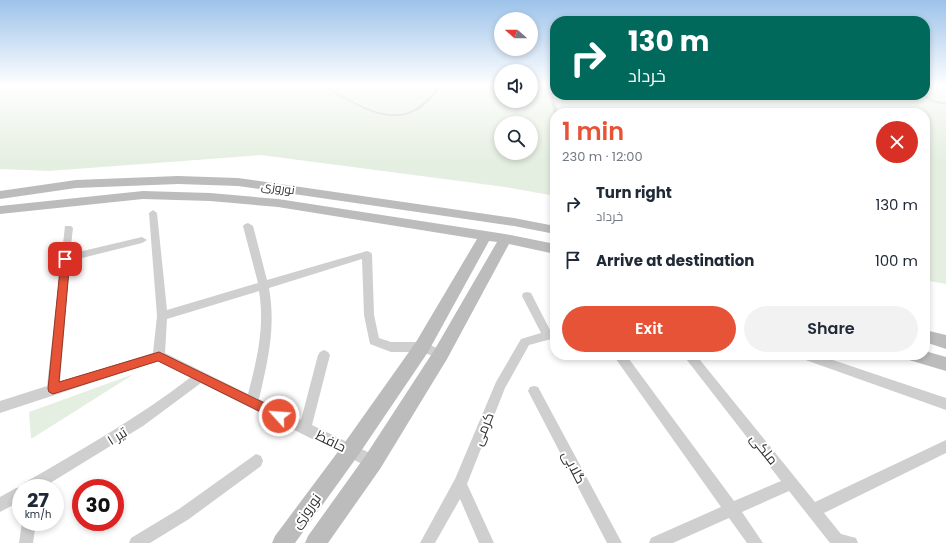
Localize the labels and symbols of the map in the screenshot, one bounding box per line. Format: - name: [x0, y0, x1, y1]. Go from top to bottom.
- north arrow: [494, 12, 538, 56]
- street label: نوروزی: [260, 177, 296, 198]
- pin: [48, 242, 82, 276]
- position arrow: [258, 395, 300, 437]
- street label: کرمی: [467, 409, 499, 449]
- street label: تیر ۱: [103, 422, 131, 450]
- street label: حافظ: [312, 425, 350, 457]
- street label: ملکی: [745, 429, 783, 469]
- street label: گلابی: [557, 447, 591, 487]
- speed limit sign: 30: [72, 479, 124, 531]
- street label: نوروزی: [286, 489, 326, 533]

